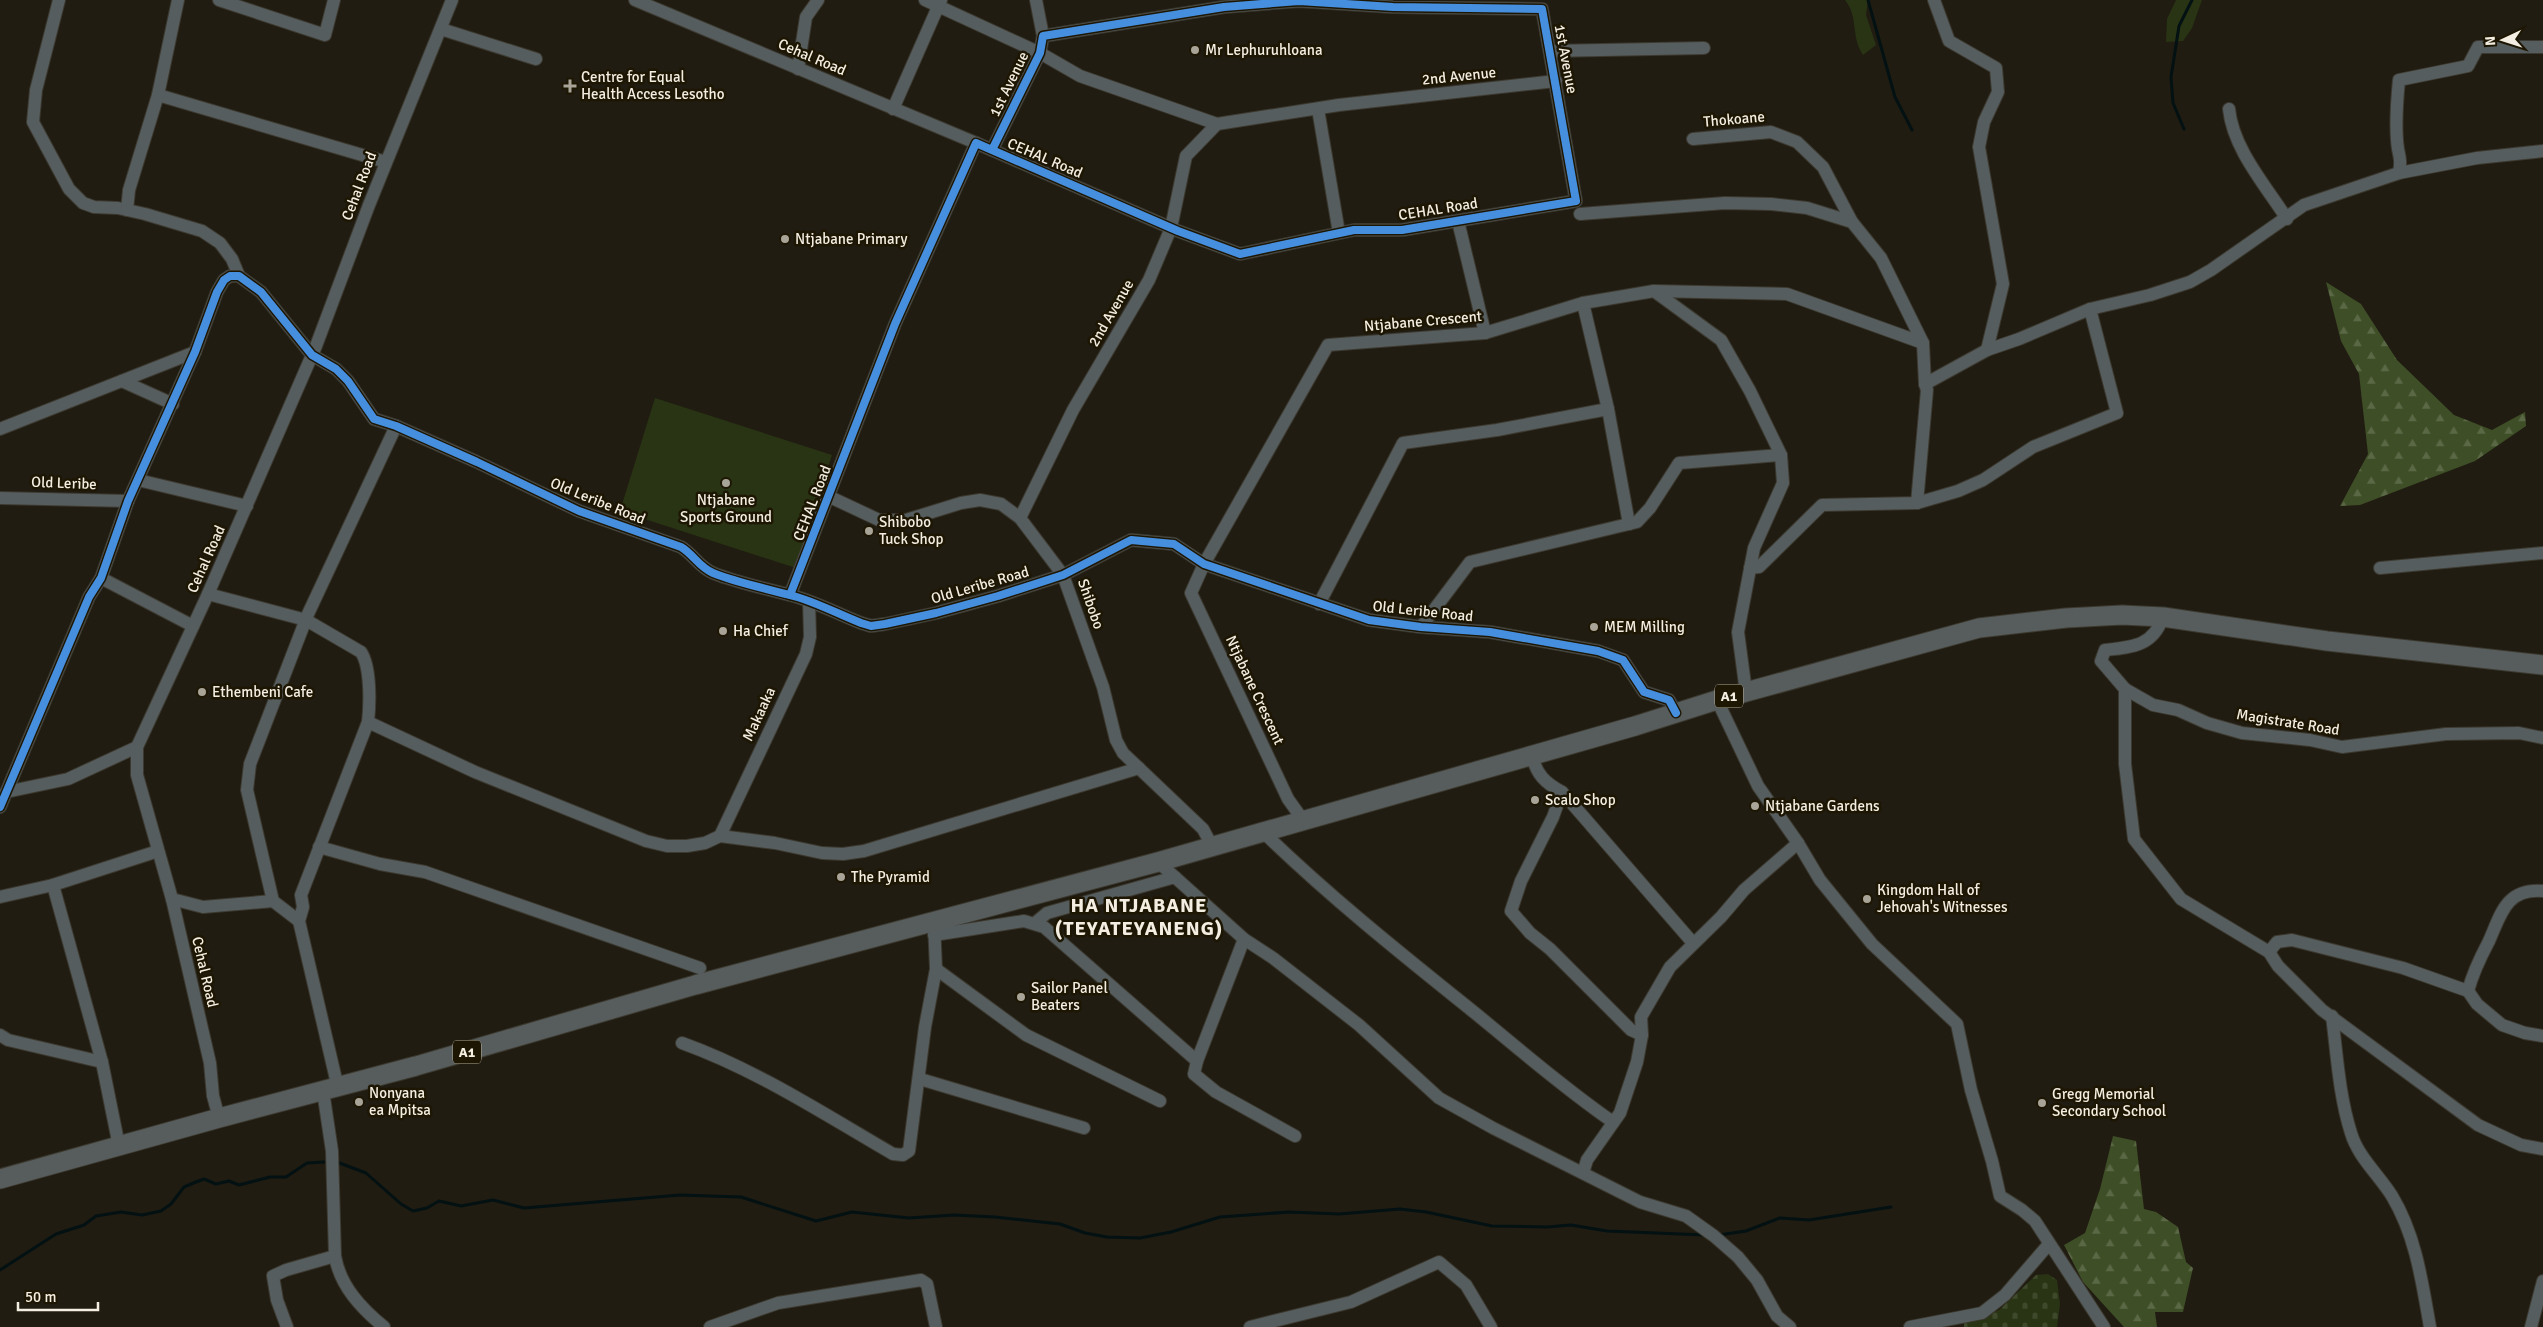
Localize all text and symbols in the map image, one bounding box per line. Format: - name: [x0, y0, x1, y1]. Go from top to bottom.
- north arrow: [2478, 15, 2528, 65]
- street label: 1st Avenue: [1550, 23, 1582, 95]
- street label: Cehal Road: [775, 35, 849, 79]
- text: N: [2482, 35, 2499, 46]
- place label: Mr Lephuruhloana: [1205, 41, 1323, 59]
- marker: Mr Lephuruhloana: [1189, 44, 1201, 56]
- street label: 1st Avenue: [986, 49, 1032, 119]
- street label: 2nd Avenue: [1421, 63, 1497, 89]
- place label: Centre for Equal Health Access Lesotho: [581, 68, 725, 103]
- marker: Centre for Equal Health Access Lesotho: [563, 79, 577, 93]
- street label: Thokoane: [1702, 107, 1766, 131]
- street label: CEHAL Road: [1005, 134, 1085, 182]
- street label: Cehal Road: [338, 149, 380, 223]
- street label: CEHAL Road: [1397, 194, 1479, 224]
- place label: Ntjabane Primary: [795, 230, 907, 248]
- marker: Ntjabane Primary: [779, 233, 791, 245]
- street label: 2nd Avenue: [1085, 276, 1137, 350]
- street label: Ntjabane Crescent: [1363, 307, 1483, 335]
- street label: CEHAL Road: [789, 462, 835, 544]
- street label: Old Leribe: [31, 473, 97, 493]
- street label: Old Leribe Road: [548, 474, 648, 528]
- marker: Ntjabane Sports Ground: [720, 477, 732, 489]
- place label: Ntjabane Sports Ground: [680, 491, 772, 526]
- place label: Shibobo Tuck Shop: [879, 513, 943, 548]
- street label: Cehal Road: [183, 522, 229, 596]
- marker: Shibobo Tuck Shop: [863, 525, 875, 537]
- street label: Old Leribe Road: [929, 562, 1031, 608]
- street label: Shibobo: [1074, 576, 1108, 632]
- street label: Old Leribe Road: [1372, 597, 1474, 625]
- place label: MEM Milling: [1604, 618, 1685, 636]
- marker: MEM Milling: [1588, 621, 1600, 633]
- place label: Ha Chief: [733, 622, 789, 640]
- marker: Ha Chief: [717, 625, 729, 637]
- street label: Ntjabane Crescent: [1222, 633, 1288, 747]
- place label: Ethembeni Cafe: [212, 683, 313, 701]
- street label: Makaaka: [739, 684, 779, 744]
- road number: A1: [1715, 684, 1743, 708]
- marker: Ethembeni Cafe: [196, 686, 208, 698]
- street label: Magistrate Road: [2235, 705, 2341, 739]
- place label: Scalo Shop: [1545, 791, 1616, 809]
- marker: Scalo Shop: [1529, 794, 1541, 806]
- place label: Ntjabane Gardens: [1765, 797, 1880, 815]
- marker: Ntjabane Gardens: [1749, 800, 1761, 812]
- place label: The Pyramid: [851, 868, 930, 886]
- marker: The Pyramid: [835, 871, 847, 883]
- place label: Kingdom Hall of Jehovah's Witnesses: [1877, 881, 2008, 916]
- district label: HA NTJABANE (TEYATEYANENG): [1055, 893, 1223, 941]
- marker: Kingdom Hall of Jehovah's Witnesses: [1861, 893, 1873, 905]
- street label: Cehal Road: [188, 935, 222, 1009]
- place label: Sailor Panel Beaters: [1031, 979, 1108, 1014]
- marker: Sailor Panel Beaters: [1015, 991, 1027, 1003]
- road number: A1: [453, 1040, 481, 1064]
- place label: Nonyana ea Mpitsa: [369, 1084, 431, 1119]
- place label: Gregg Memorial Secondary School: [2052, 1085, 2166, 1120]
- marker: Nonyana ea Mpitsa: [353, 1096, 365, 1108]
- marker: Gregg Memorial Secondary School: [2036, 1097, 2048, 1109]
- scale bar: [18, 1280, 98, 1312]
- text: 50 m: [25, 1288, 56, 1306]

